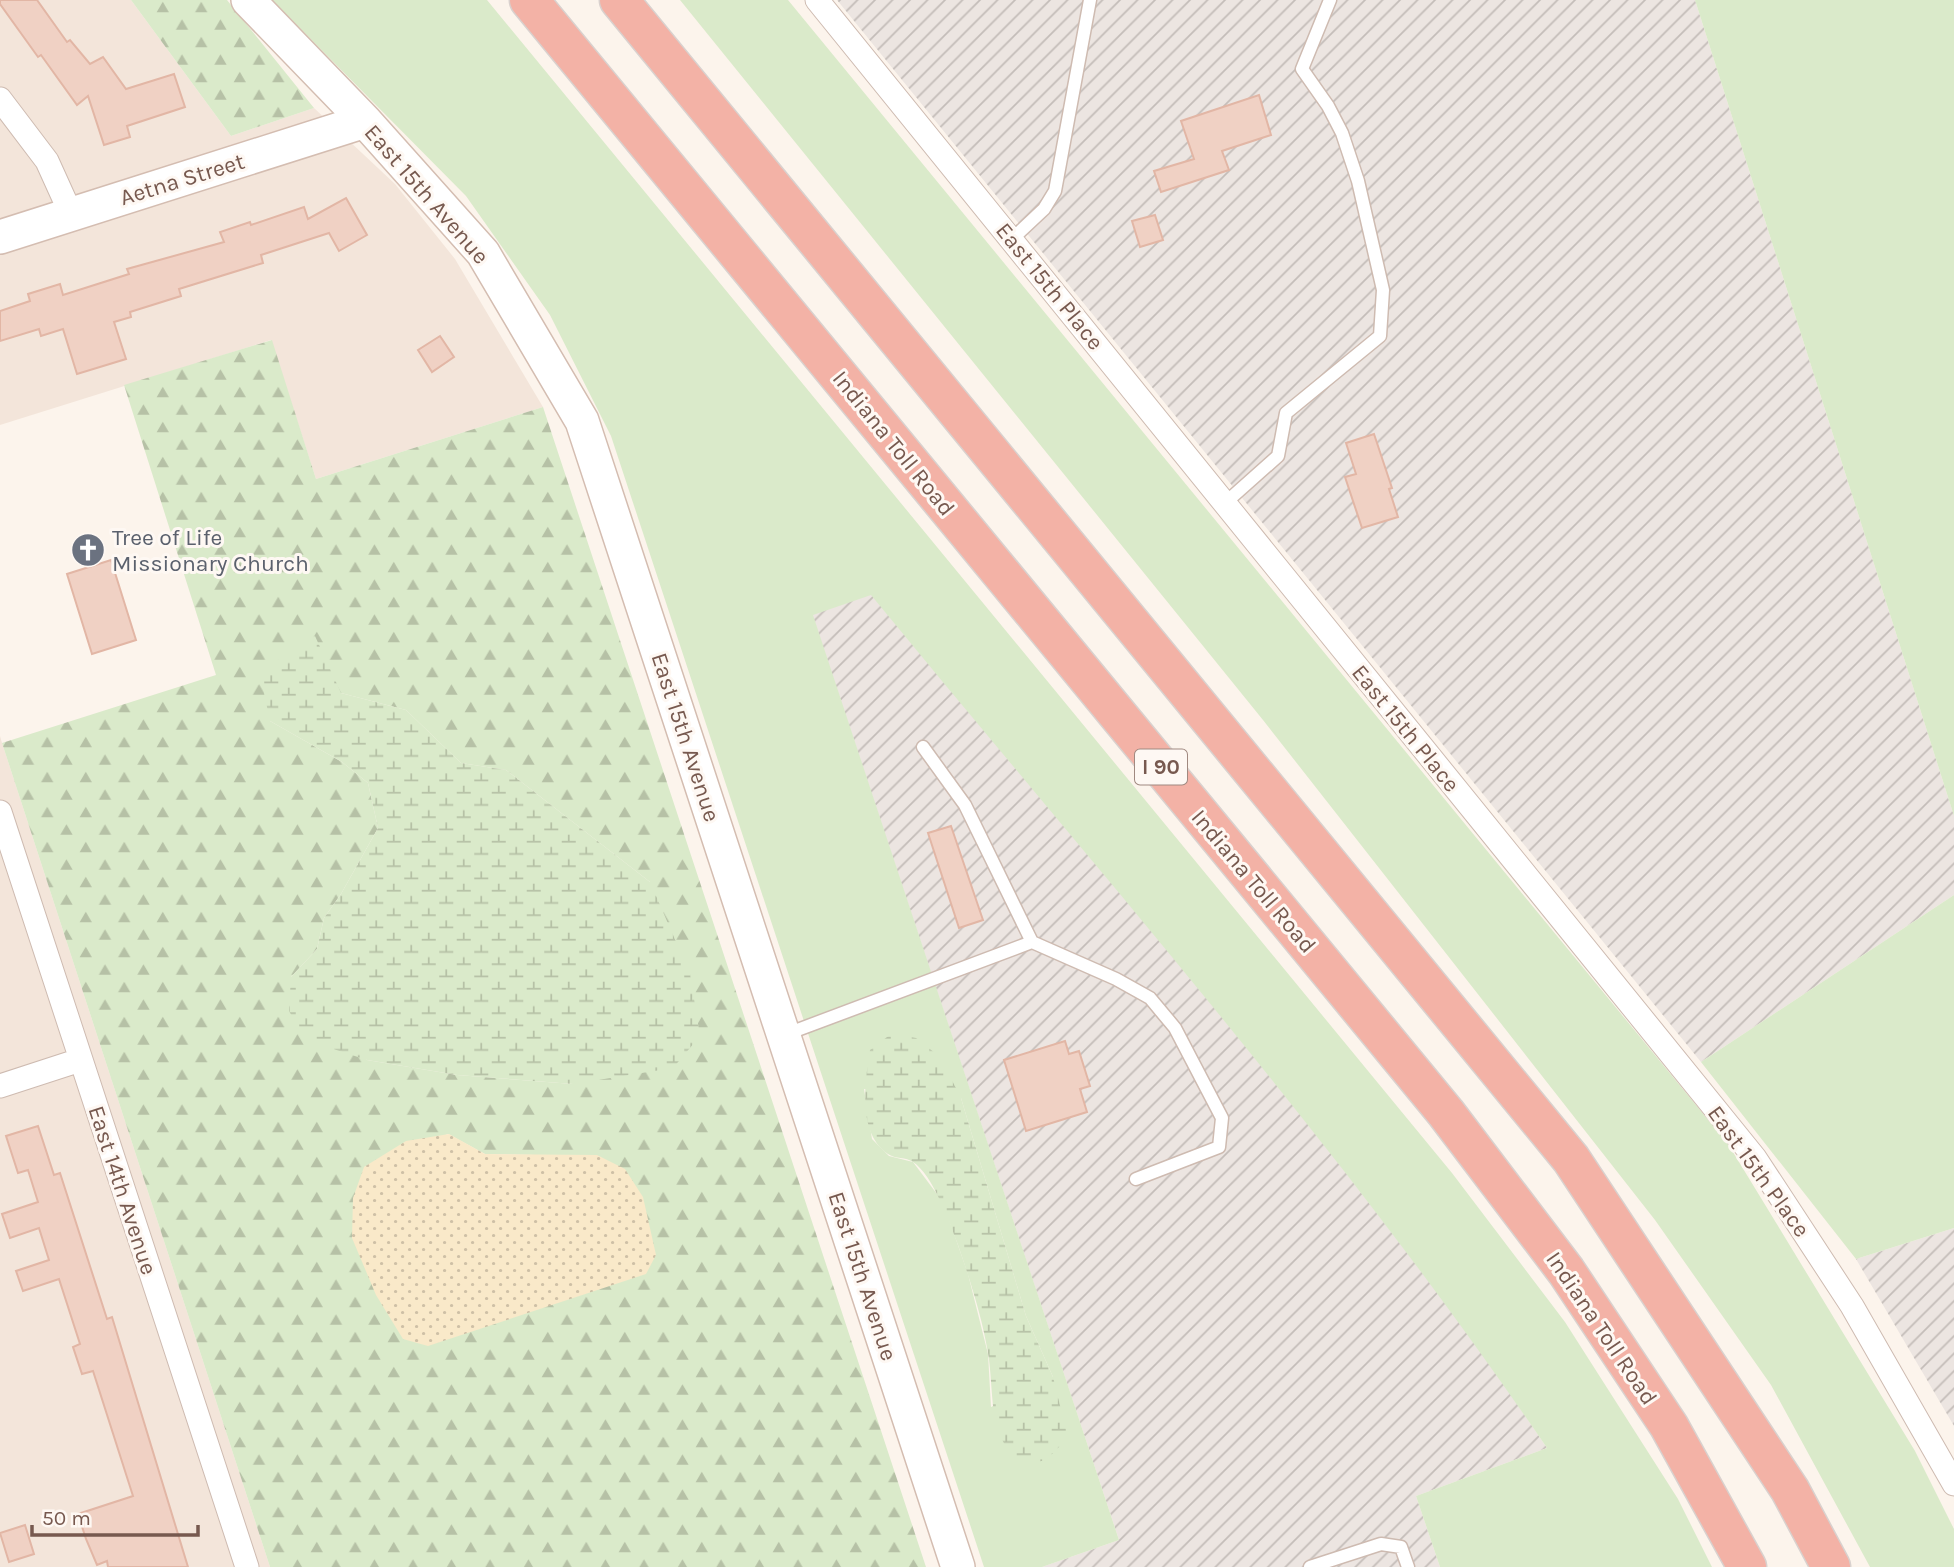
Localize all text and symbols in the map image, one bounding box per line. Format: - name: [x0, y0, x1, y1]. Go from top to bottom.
- street label: East 15th Avenue: [359, 119, 495, 270]
- street label: Aetna Street: [117, 148, 248, 211]
- street label: East 15th Place: [990, 217, 1109, 355]
- street label: Indiana Toll Road: [827, 365, 960, 521]
- place label: Tree of Life Missionary Church: [112, 524, 309, 577]
- church icon: Tree of Life Missionary Church: [69, 531, 107, 569]
- street label: East 15th Avenue: [645, 649, 726, 825]
- street label: East 15th Place: [1346, 659, 1465, 797]
- road number: I 90: [1135, 750, 1187, 784]
- street label: Indiana Toll Road: [1186, 804, 1321, 959]
- street label: East 15th Place: [1702, 1100, 1815, 1242]
- street label: East 14th Avenue: [83, 1102, 163, 1278]
- street label: East 15th Avenue: [822, 1188, 903, 1364]
- street label: Indiana Toll Road: [1540, 1247, 1663, 1410]
- scale bar: [32, 1494, 198, 1538]
- text: 50 m: [42, 1506, 91, 1530]

